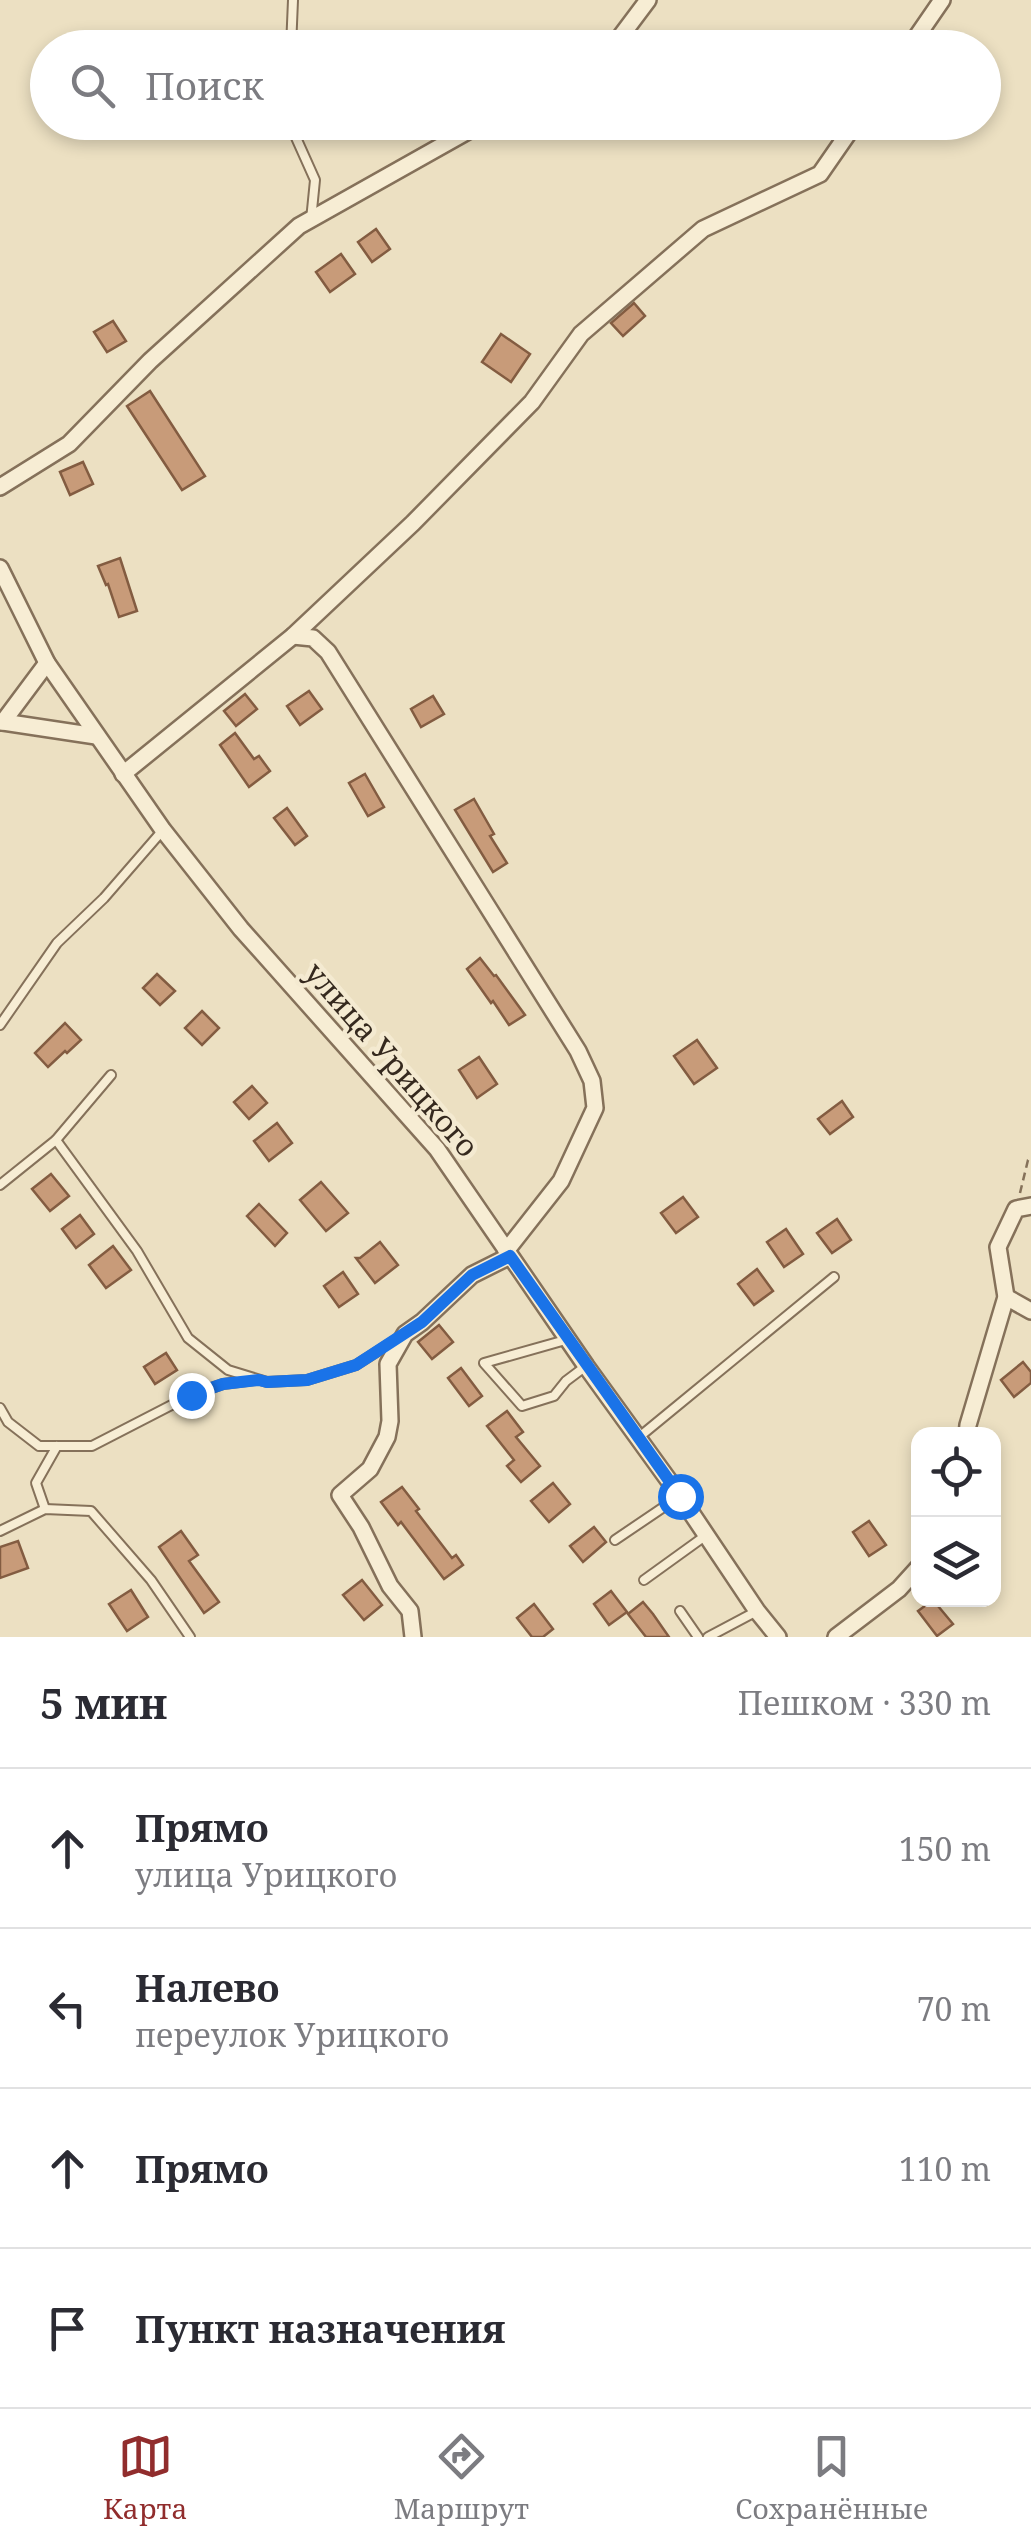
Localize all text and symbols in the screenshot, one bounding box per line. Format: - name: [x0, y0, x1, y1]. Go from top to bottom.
- search box: [30, 30, 1001, 140]
- icon: search: [65, 58, 120, 113]
- text: Поиск: [145, 59, 264, 111]
- street label: улица Урицкого: [296, 953, 488, 1165]
- route end: [169, 1373, 215, 1419]
- map controls: [911, 1427, 1001, 1607]
- button: locate: [911, 1427, 1001, 1517]
- route start: [658, 1474, 704, 1520]
- button: layers: [911, 1517, 1001, 1607]
- text: 5 мин: [40, 1674, 167, 1731]
- text: Пешком · 330 m: [738, 1681, 991, 1724]
- text: Прямо: [135, 1801, 269, 1853]
- icon: ahead: [40, 1821, 95, 1876]
- text: 150 m: [899, 1827, 991, 1870]
- text: улица Урицкого: [135, 1853, 397, 1896]
- text: Налево: [135, 1961, 280, 2013]
- icon: left: [40, 1981, 95, 2036]
- text: 70 m: [917, 1987, 991, 2030]
- text: переулок Урицкого: [135, 2013, 449, 2056]
- icon: ahead: [40, 2141, 95, 2196]
- text: Прямо: [135, 2142, 269, 2194]
- text: 110 m: [899, 2147, 991, 2190]
- icon: arrive: [40, 2301, 95, 2356]
- text: Пункт назначения: [135, 2302, 505, 2354]
- tab: Карта: [103, 2429, 187, 2527]
- tab: Маршрут: [394, 2429, 529, 2527]
- tab: Сохранённые: [735, 2429, 928, 2527]

